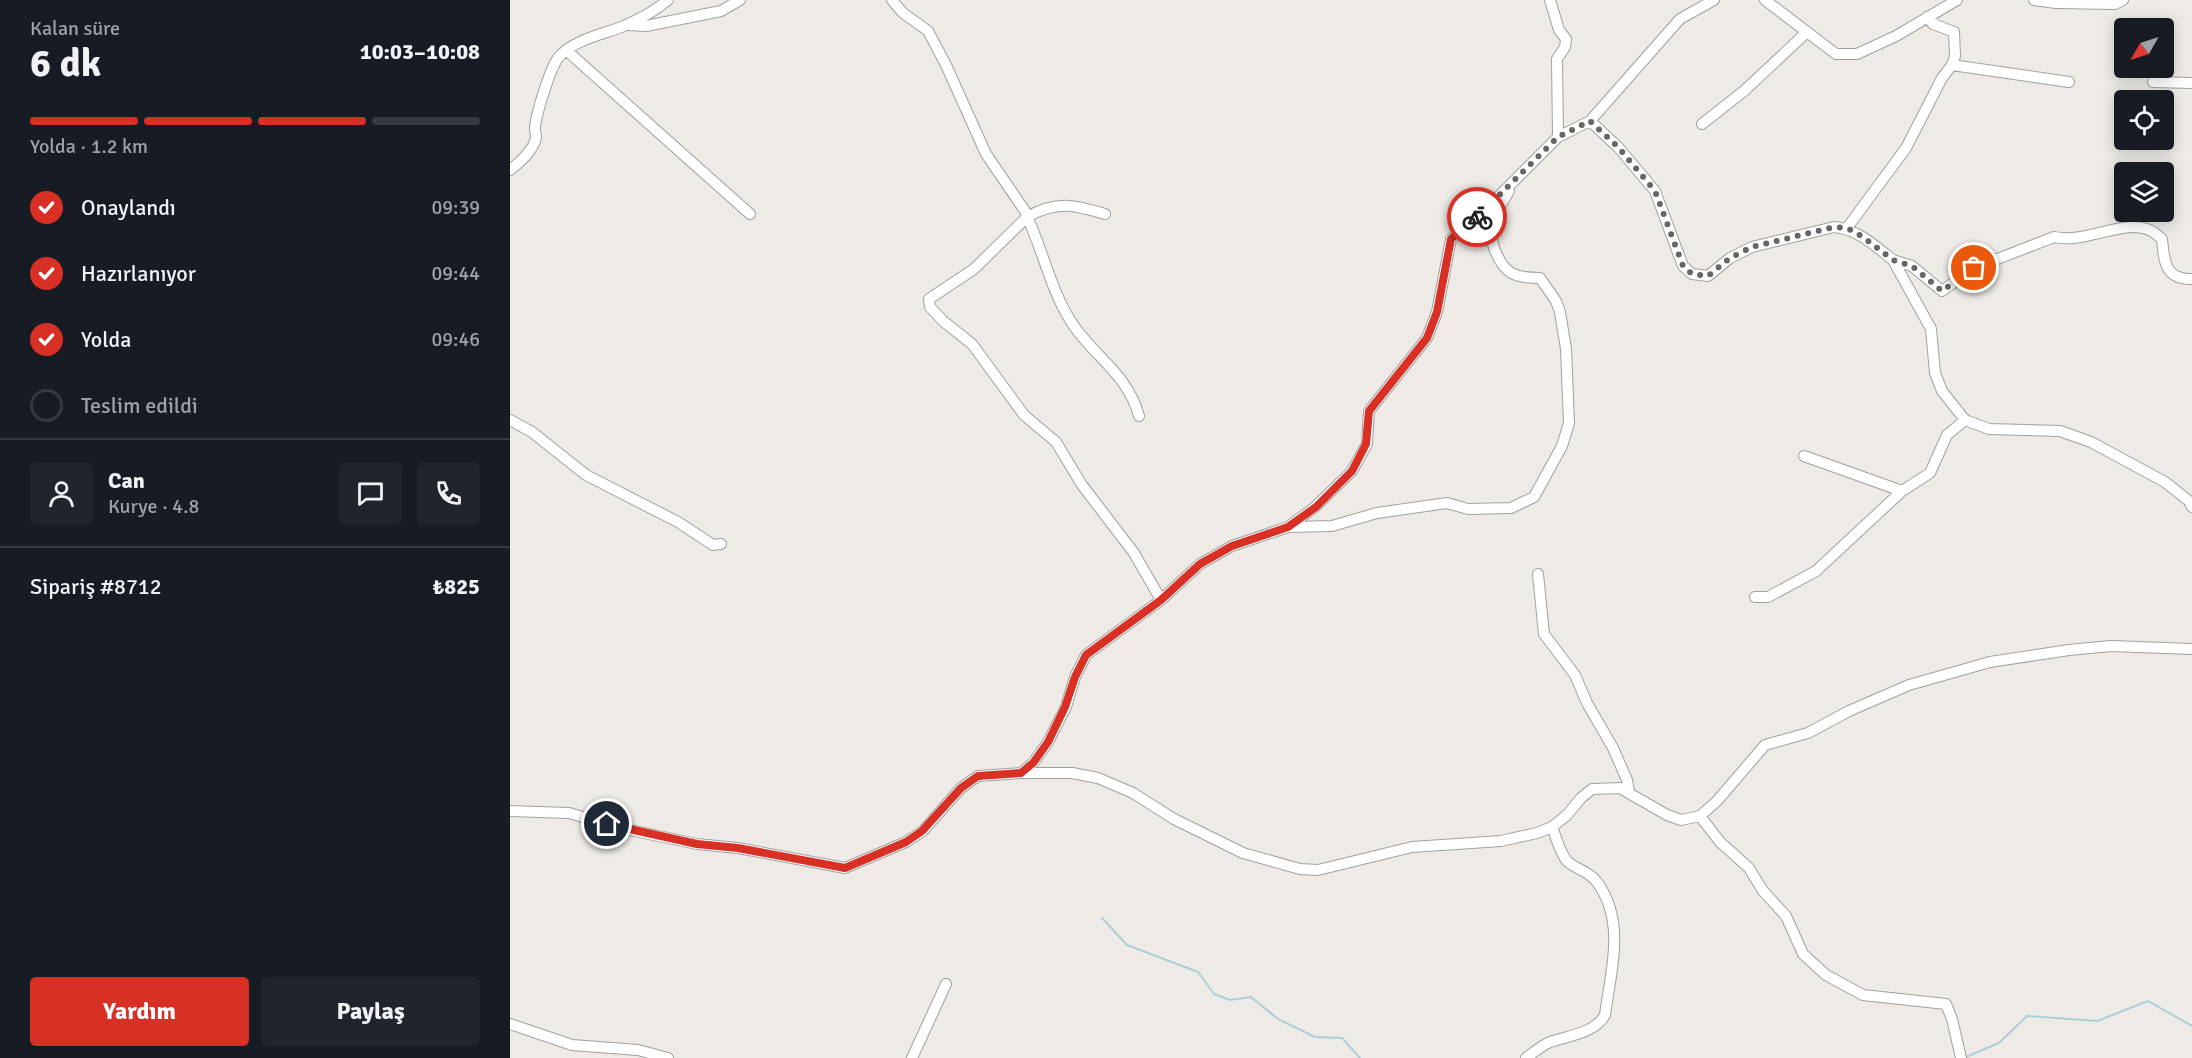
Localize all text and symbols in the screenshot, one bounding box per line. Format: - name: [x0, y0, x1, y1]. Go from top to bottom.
- text: Kalan süre: [30, 16, 120, 41]
- north arrow: [2114, 18, 2174, 78]
- map controls: [2114, 18, 2174, 222]
- text: 10:03–10:08: [360, 38, 480, 65]
- text: 6 dk: [30, 39, 101, 87]
- button: locate: [2114, 90, 2174, 150]
- text: Yolda · 1.2 km: [30, 134, 148, 159]
- button: layers: [2114, 162, 2174, 222]
- courier: [1447, 187, 1507, 247]
- icon: check: [30, 191, 63, 224]
- text: Onaylandı: [81, 194, 176, 221]
- text: 09:39: [431, 195, 480, 220]
- icon: bike: [1461, 201, 1494, 234]
- pin: [1948, 242, 1999, 293]
- icon: bag: [1957, 251, 1990, 284]
- icon: check: [30, 257, 63, 290]
- text: Hazırlanıyor: [81, 260, 196, 287]
- text: 09:44: [431, 261, 480, 286]
- icon: check: [30, 323, 63, 356]
- text: Yolda: [81, 326, 131, 353]
- text: 09:46: [431, 327, 480, 352]
- text: Teslim edildi: [81, 392, 198, 419]
- button: person: [30, 462, 93, 525]
- button: chat: [339, 462, 402, 525]
- button: phone: [417, 462, 480, 525]
- text: Can: [108, 467, 145, 494]
- text: Kurye · 4.8: [108, 494, 199, 519]
- text: Sipariş #8712: [30, 573, 162, 600]
- text: ₺825: [432, 573, 480, 600]
- pin: [581, 798, 632, 849]
- icon: home: [590, 807, 623, 840]
- button: Yardım: [30, 977, 249, 1046]
- button: Paylaş: [261, 977, 480, 1046]

